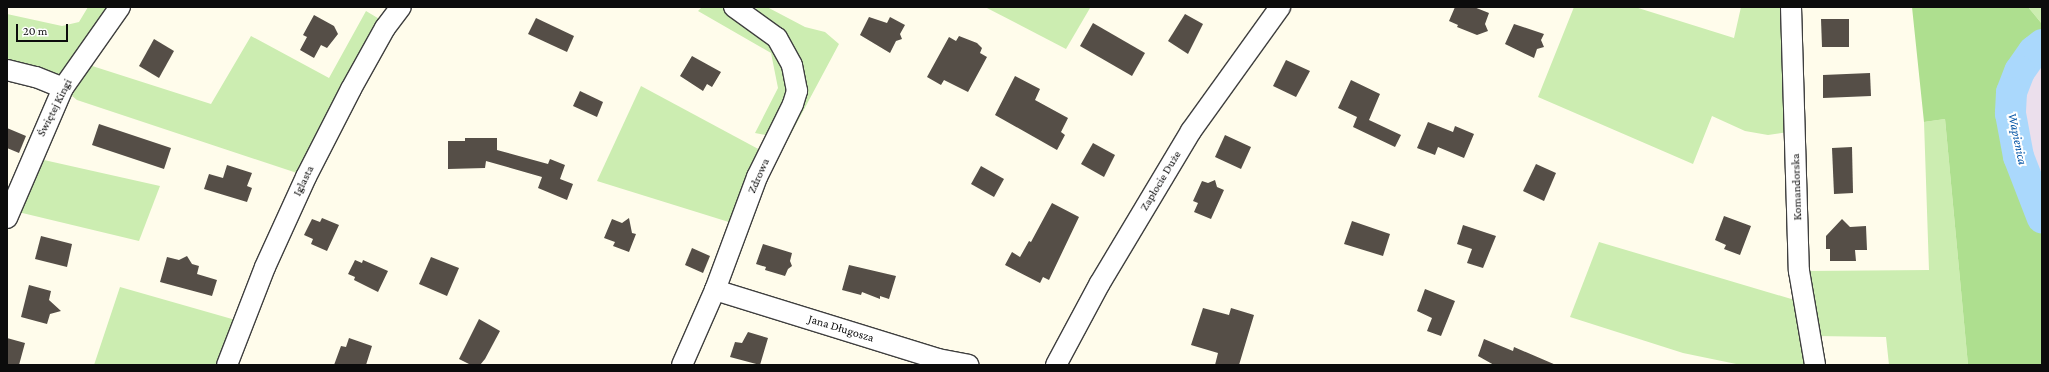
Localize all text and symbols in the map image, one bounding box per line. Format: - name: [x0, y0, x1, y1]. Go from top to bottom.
- scale bar: [18, 16, 70, 42]
- text: 20 m: [23, 24, 47, 38]
- street label: Świętej Kingi: [34, 77, 76, 139]
- water label: Wapienica: [2004, 112, 2030, 166]
- street label: Zapłocie Duże: [1137, 148, 1185, 214]
- street label: Komandorska: [1789, 153, 1805, 221]
- street label: Zdrowa: [745, 156, 773, 196]
- street label: Iglasta: [290, 163, 318, 199]
- street label: Jana Długosza: [806, 312, 876, 346]

